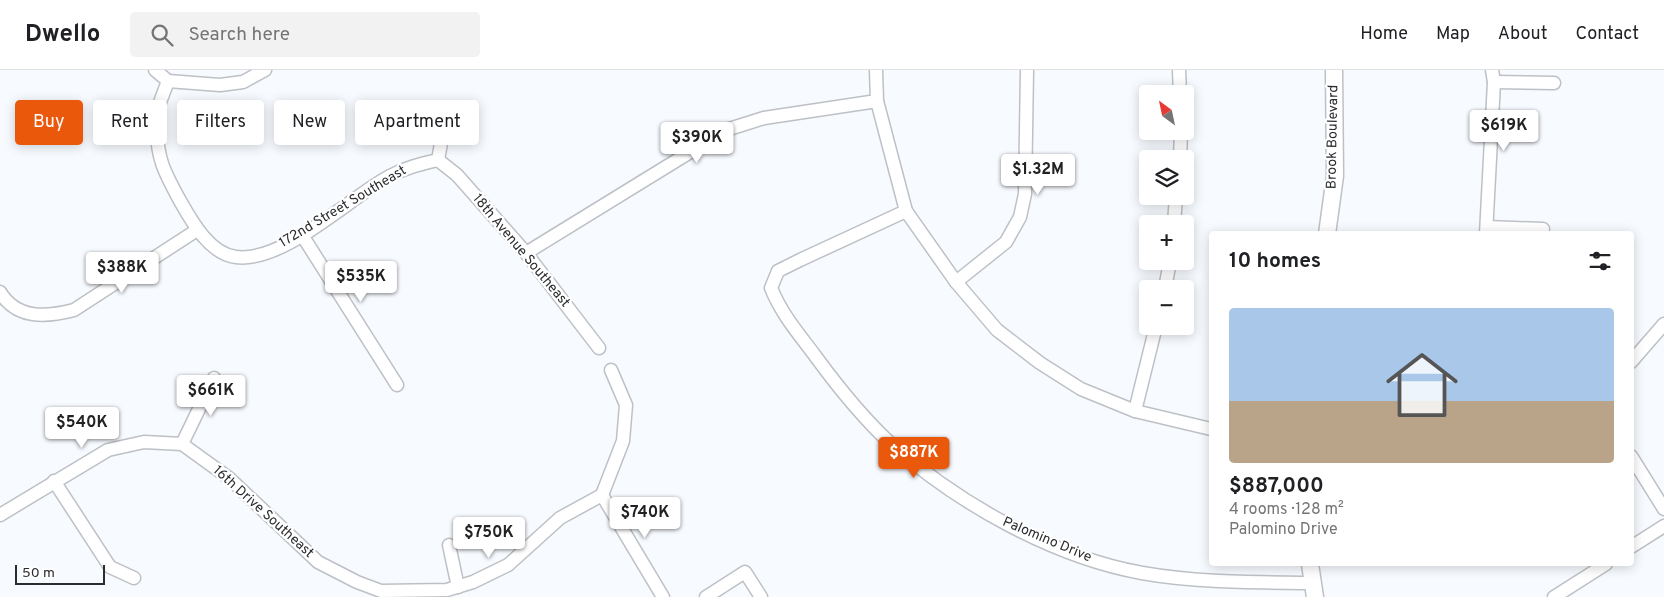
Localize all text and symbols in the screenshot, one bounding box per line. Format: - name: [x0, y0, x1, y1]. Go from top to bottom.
- search box: [130, 12, 480, 57]
- text: Dwello: [25, 20, 100, 50]
- icon: search: [148, 21, 176, 49]
- text: Search here: [188, 23, 290, 47]
- text: Home: [1360, 23, 1408, 46]
- text: Map: [1436, 23, 1470, 46]
- text: About: [1498, 23, 1547, 46]
- text: Contact: [1575, 23, 1639, 46]
- north arrow: [1139, 85, 1194, 140]
- map controls: [1139, 85, 1194, 335]
- street label: Brook Boulevard: [1324, 85, 1342, 189]
- chip: Buy: [15, 100, 83, 145]
- chip: Rent: [93, 100, 167, 145]
- chip: Filters: [177, 100, 264, 145]
- chip: New: [274, 100, 345, 145]
- chip: Apartment: [355, 100, 479, 145]
- pin: $619K: [1469, 109, 1539, 152]
- text: $619K: [1480, 116, 1528, 136]
- pin: $390K: [662, 122, 732, 164]
- text: $390K: [672, 128, 722, 148]
- button: layers: [1139, 150, 1194, 205]
- pin: $1.32M: [997, 154, 1079, 196]
- text: $1.32M: [1012, 160, 1064, 180]
- street label: 172nd Street Southeast: [276, 162, 410, 252]
- street label: 18th Avenue Southeast: [469, 191, 573, 311]
- button: +: [1139, 215, 1194, 270]
- icon: filters: [1586, 247, 1614, 275]
- text: 10 homes: [1229, 248, 1321, 275]
- pin: $388K: [87, 252, 157, 294]
- text: $388K: [97, 258, 147, 278]
- pin: $535K: [326, 260, 396, 303]
- text: $535K: [336, 267, 386, 287]
- button: −: [1139, 280, 1194, 335]
- icon: home: [1377, 340, 1467, 430]
- pin: $661K: [176, 374, 246, 417]
- text: $661K: [187, 381, 235, 401]
- pin: $540K: [47, 406, 117, 449]
- text: $540K: [56, 413, 108, 433]
- pin: $887K: [879, 436, 949, 479]
- text: $887K: [889, 443, 939, 463]
- street label: 16th Drive Southeast: [209, 462, 317, 562]
- text: $887,000: [1229, 473, 1324, 500]
- pin: $740K: [610, 496, 680, 539]
- text: 4 rooms · 128 m²: [1229, 500, 1344, 520]
- text: $740K: [620, 503, 670, 523]
- street label: Palomino Drive: [1000, 514, 1094, 566]
- pin: $750K: [454, 516, 524, 559]
- text: Palomino Drive: [1229, 520, 1338, 540]
- text: $750K: [464, 523, 514, 543]
- scale bar: [15, 562, 105, 585]
- text: 50 m: [22, 565, 55, 582]

